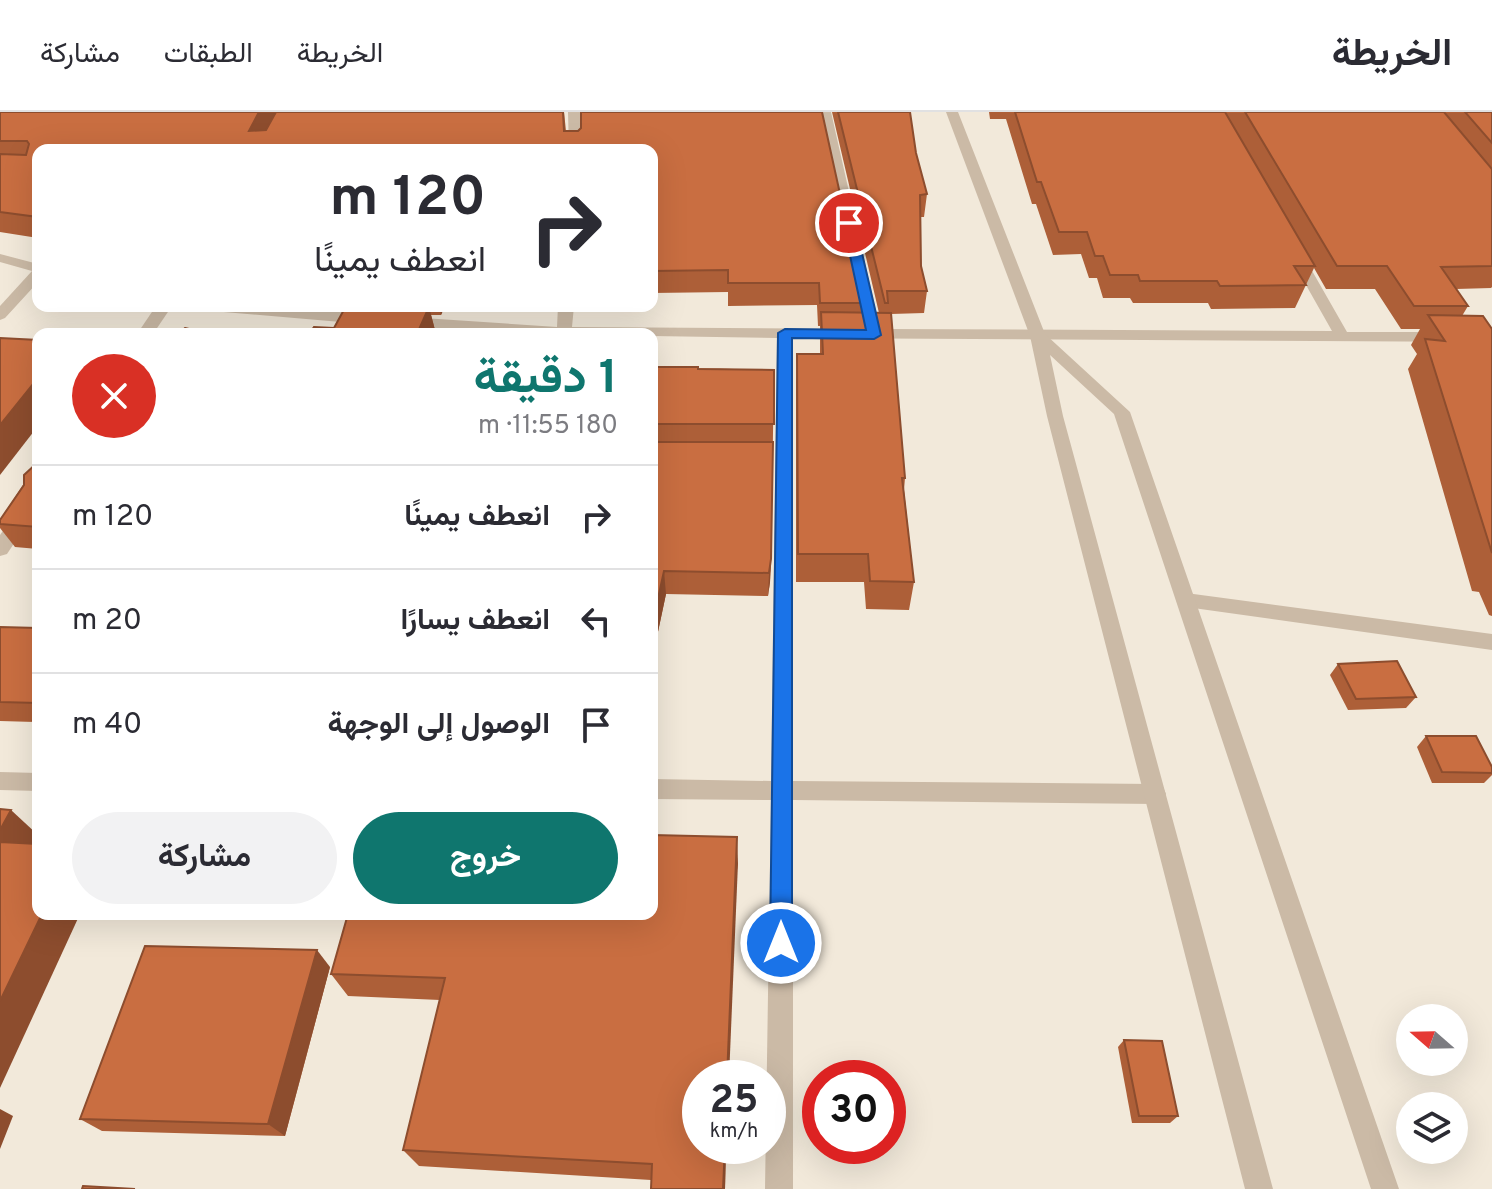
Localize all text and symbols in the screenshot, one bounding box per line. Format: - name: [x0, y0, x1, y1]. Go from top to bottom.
- text: الخريطة: [1332, 31, 1452, 80]
- text: مشاركة: [40, 37, 120, 73]
- text: الطبقات: [164, 37, 253, 73]
- text: الخريطة: [297, 37, 383, 73]
- text: 120 m: [329, 165, 486, 235]
- icon: right: [514, 176, 618, 280]
- pin: [815, 189, 883, 257]
- icon: arrive: [827, 201, 871, 245]
- text: انعطف يمينًا: [314, 239, 486, 285]
- text: 1 دقيقة: [474, 350, 618, 410]
- button: close: [72, 354, 156, 438]
- text: 180 m · 11:55: [478, 410, 618, 443]
- icon: right: [574, 495, 618, 539]
- text: 120 m: [72, 499, 153, 536]
- text: انعطف يمينًا: [404, 499, 550, 536]
- icon: left: [574, 599, 618, 643]
- text: 20 m: [72, 603, 142, 640]
- text: انعطف يسارًا: [401, 603, 550, 640]
- icon: arrive: [574, 703, 618, 747]
- text: 40 m: [72, 707, 142, 744]
- text: الوصول إلى الوجهة: [328, 707, 550, 744]
- button: مشاركة: [72, 812, 337, 904]
- button: خروج: [353, 812, 618, 904]
- position arrow: [739, 901, 823, 985]
- north arrow: [1396, 1004, 1468, 1076]
- map controls: [1396, 1004, 1468, 1164]
- speed limit sign: 30: [802, 1060, 906, 1164]
- text: 25: [710, 1077, 758, 1127]
- button: layers: [1396, 1092, 1468, 1164]
- text: km/h: [710, 1119, 758, 1145]

